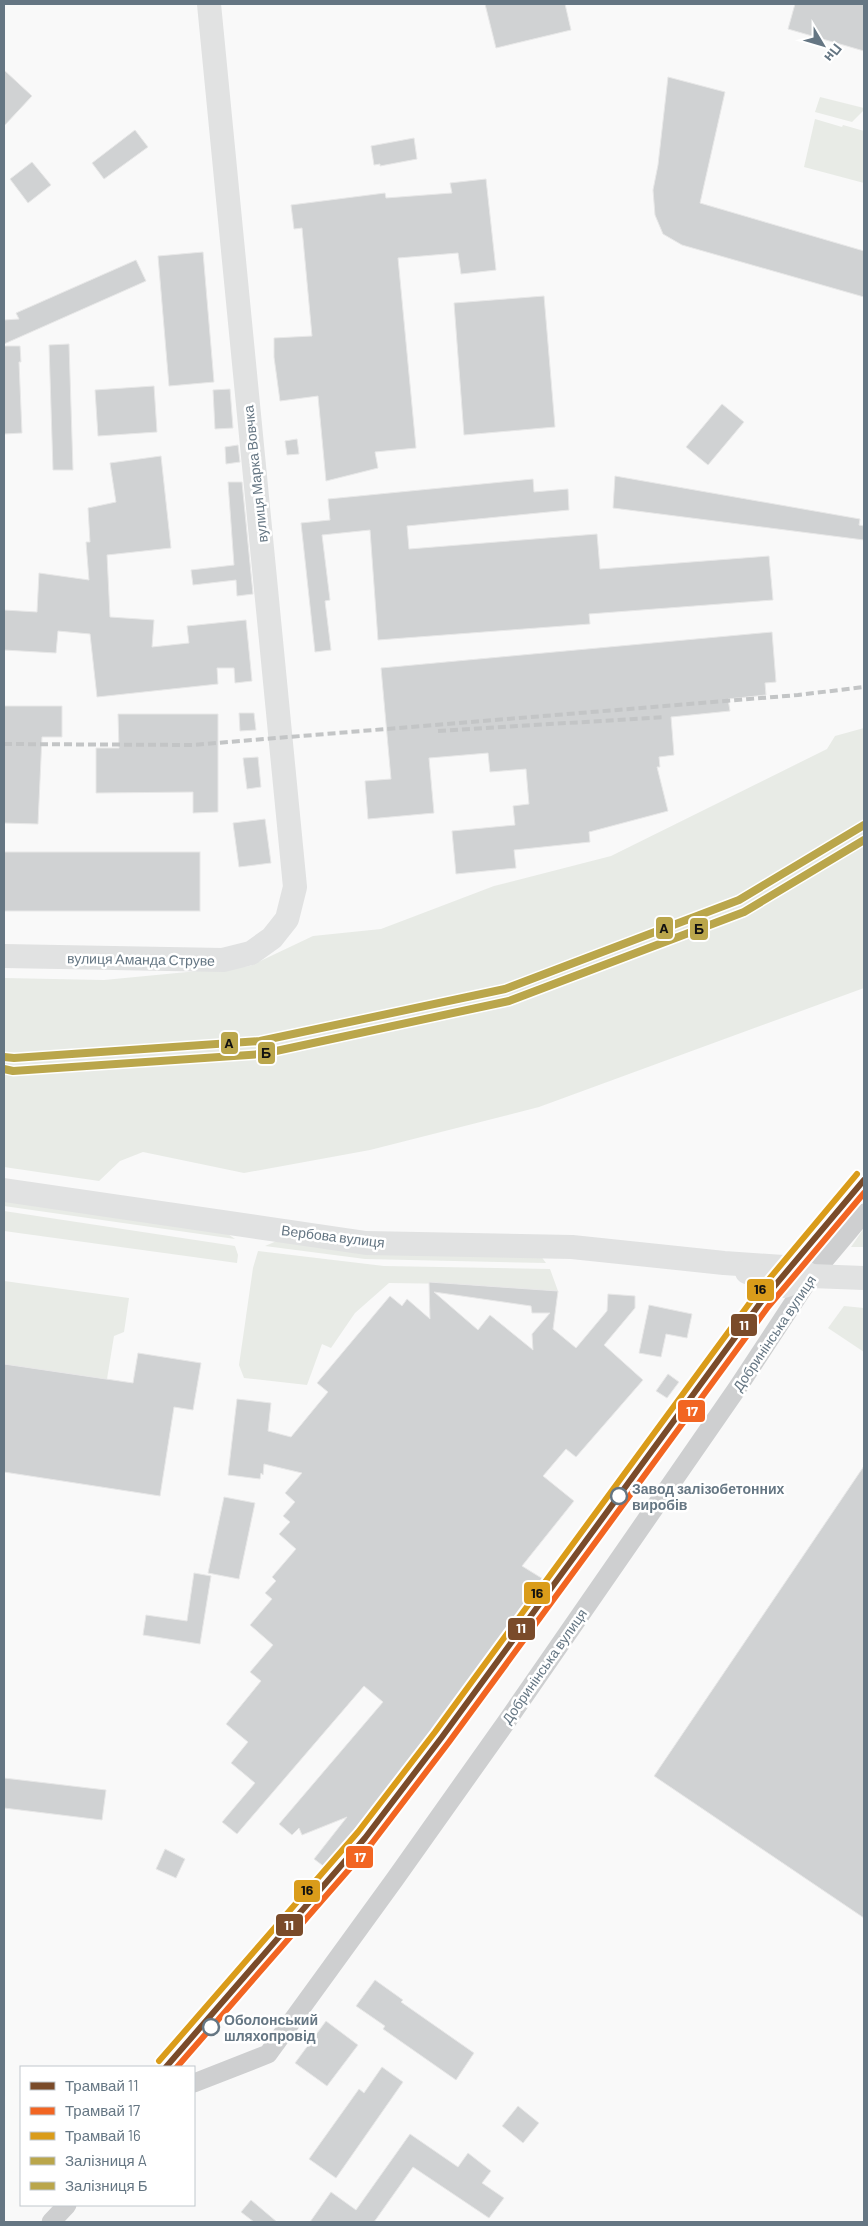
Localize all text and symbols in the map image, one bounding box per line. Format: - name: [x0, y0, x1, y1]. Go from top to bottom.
- north arrow: [798, 20, 848, 70]
- text: Пн: [821, 41, 846, 66]
- street label: вулиця Марка Вовчка: [239, 404, 271, 544]
- line badge: A: [655, 916, 674, 940]
- line badge: Б: [689, 917, 709, 941]
- text: A: [659, 919, 669, 936]
- text: Б: [694, 920, 704, 937]
- street label: вулиця Аманда Струве: [67, 949, 215, 969]
- line badge: A: [220, 1031, 239, 1055]
- text: A: [224, 1034, 234, 1051]
- line badge: Б: [257, 1041, 276, 1065]
- text: Б: [261, 1044, 271, 1061]
- street label: Вербова вулиця: [280, 1221, 386, 1251]
- street label: Добринінська вулиця: [729, 1272, 819, 1394]
- line badge: 16: [746, 1278, 775, 1302]
- text: 16: [754, 1280, 767, 1297]
- line badge: 11: [730, 1313, 758, 1337]
- text: 11: [739, 1316, 749, 1333]
- line badge: 17: [677, 1399, 706, 1423]
- text: 17: [686, 1402, 698, 1419]
- place label: Завод залізобетонних виробів: [632, 1480, 785, 1513]
- marker: Завод залізобетонних виробів: [610, 1487, 628, 1505]
- line badge: 16: [523, 1581, 551, 1605]
- text: 16: [531, 1584, 544, 1601]
- street label: Добринінська вулиця: [498, 1605, 590, 1727]
- line badge: 11: [507, 1617, 536, 1641]
- text: 11: [516, 1619, 526, 1636]
- line badge: 17: [345, 1845, 374, 1869]
- text: 17: [354, 1848, 366, 1865]
- line badge: 16: [293, 1879, 321, 1903]
- text: 16: [301, 1881, 314, 1898]
- line badge: 11: [275, 1913, 304, 1937]
- text: 11: [284, 1916, 294, 1933]
- place label: Оболонський шляхопровід: [224, 2011, 318, 2044]
- marker: Оболонський шляхопровід: [202, 2018, 220, 2036]
- legend: [20, 2066, 195, 2206]
- text: Трамвай 11: [65, 2076, 138, 2094]
- text: Трамвай 17: [65, 2101, 140, 2119]
- text: Трамвай 16: [65, 2126, 141, 2144]
- text: Залізниця A: [65, 2151, 147, 2169]
- text: Залізниця Б: [65, 2176, 148, 2194]

